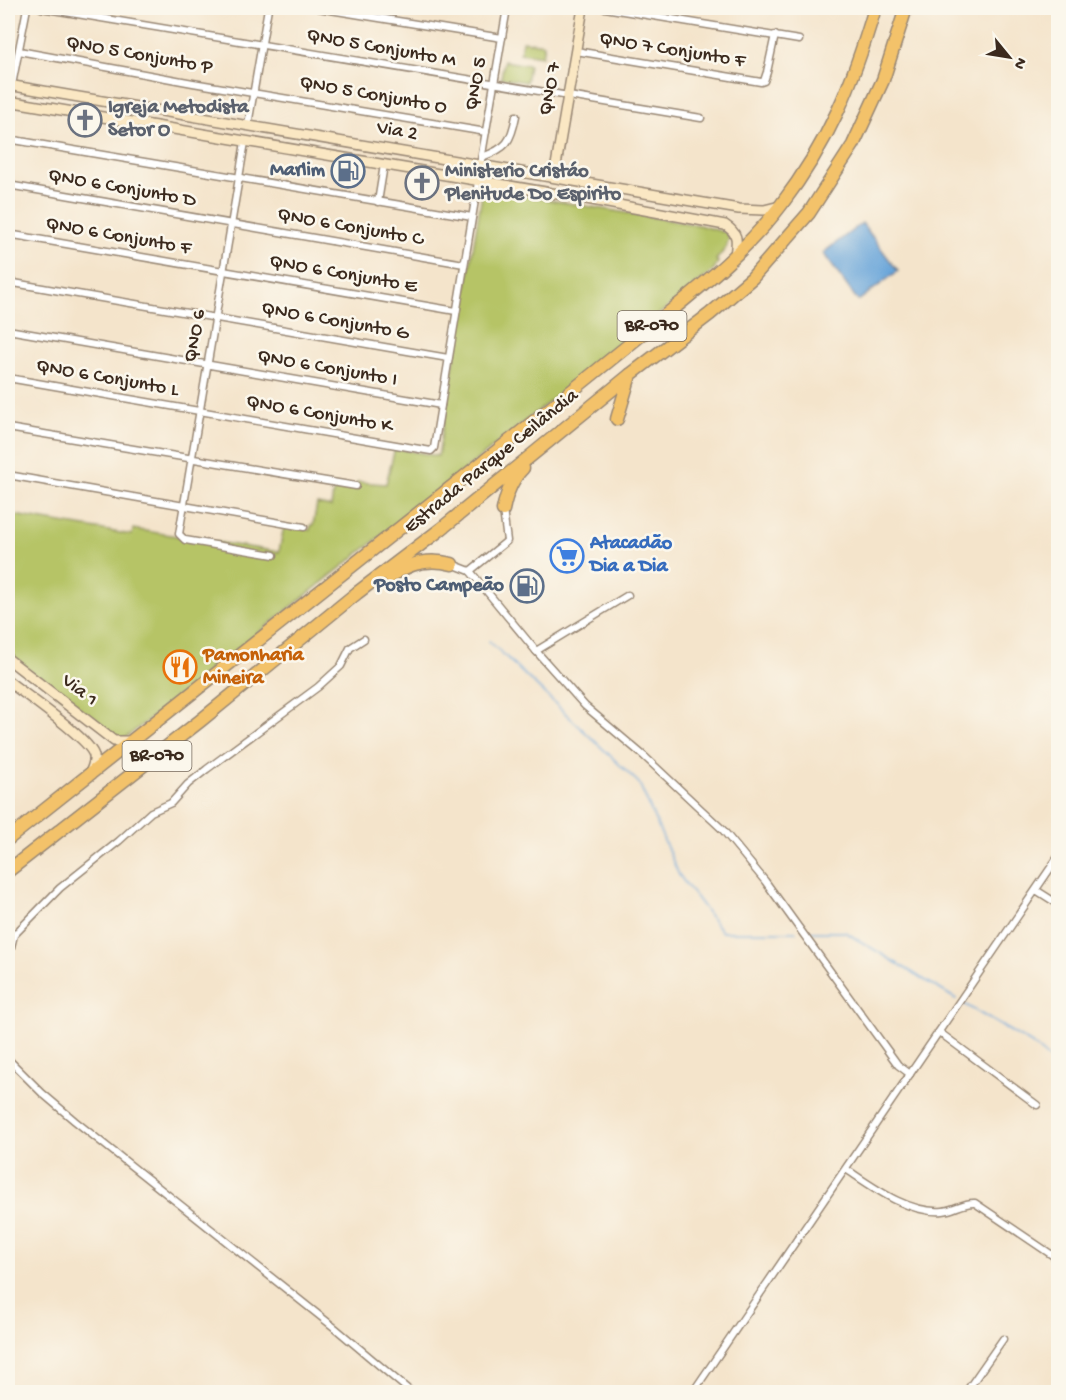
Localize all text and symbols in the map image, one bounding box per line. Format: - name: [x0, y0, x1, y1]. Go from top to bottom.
- street label: QNO 5 Conjunto M: [305, 25, 458, 73]
- north arrow: [979, 27, 1039, 87]
- street label: QNO 7 Conjunto F: [597, 28, 748, 74]
- street label: QNO 5 Conjunto P: [64, 32, 215, 80]
- text: N: [1008, 53, 1030, 72]
- street label: QNO 5: [461, 56, 493, 112]
- street label: QNO 7: [535, 60, 567, 117]
- street label: QNO 5 Conjunto O: [297, 72, 449, 120]
- place label: Igreja Metodista Setor O: [108, 97, 250, 143]
- church icon: Igreja Metodista Setor O: [67, 102, 103, 138]
- street label: Via 2: [374, 117, 419, 147]
- fuel station icon: Marlim: [330, 153, 366, 189]
- place label: Marlim: [270, 160, 326, 183]
- place label: Ministerio Cristáo Plenitude Do Espirito: [444, 161, 622, 207]
- street label: QNO 6 Conjunto D: [46, 165, 199, 214]
- church icon: Ministerio Cristáo Plenitude Do Espirito: [404, 165, 440, 201]
- street label: QNO 6 Conjunto C: [275, 204, 426, 252]
- street label: QNO 6 Conjunto F: [44, 213, 194, 261]
- street label: QNO 6 Conjunto E: [267, 251, 420, 300]
- street label: QNO 6 Conjunto G: [259, 298, 412, 347]
- street label: QNO 6: [180, 307, 212, 364]
- road number: BR-070: [618, 311, 686, 341]
- street label: QNO 6 Conjunto I: [255, 345, 399, 393]
- street label: QNO 6 Conjunto L: [34, 355, 181, 403]
- street label: Estrada Parque Ceilândia: [400, 384, 584, 539]
- street label: QNO 6 Conjunto K: [244, 391, 396, 440]
- place label: Atacadão Dia a Dia: [588, 533, 673, 579]
- supermarket icon: Atacadão Dia a Dia: [549, 538, 585, 574]
- fuel station icon: Posto Campeão: [509, 568, 545, 604]
- place label: Posto Campeão: [373, 575, 505, 598]
- place label: Pamonharia Mineira: [202, 645, 304, 691]
- restaurant icon: Pamonharia Mineira: [162, 649, 198, 685]
- street label: Via 1: [56, 669, 102, 712]
- road number: BR-070: [122, 741, 192, 771]

